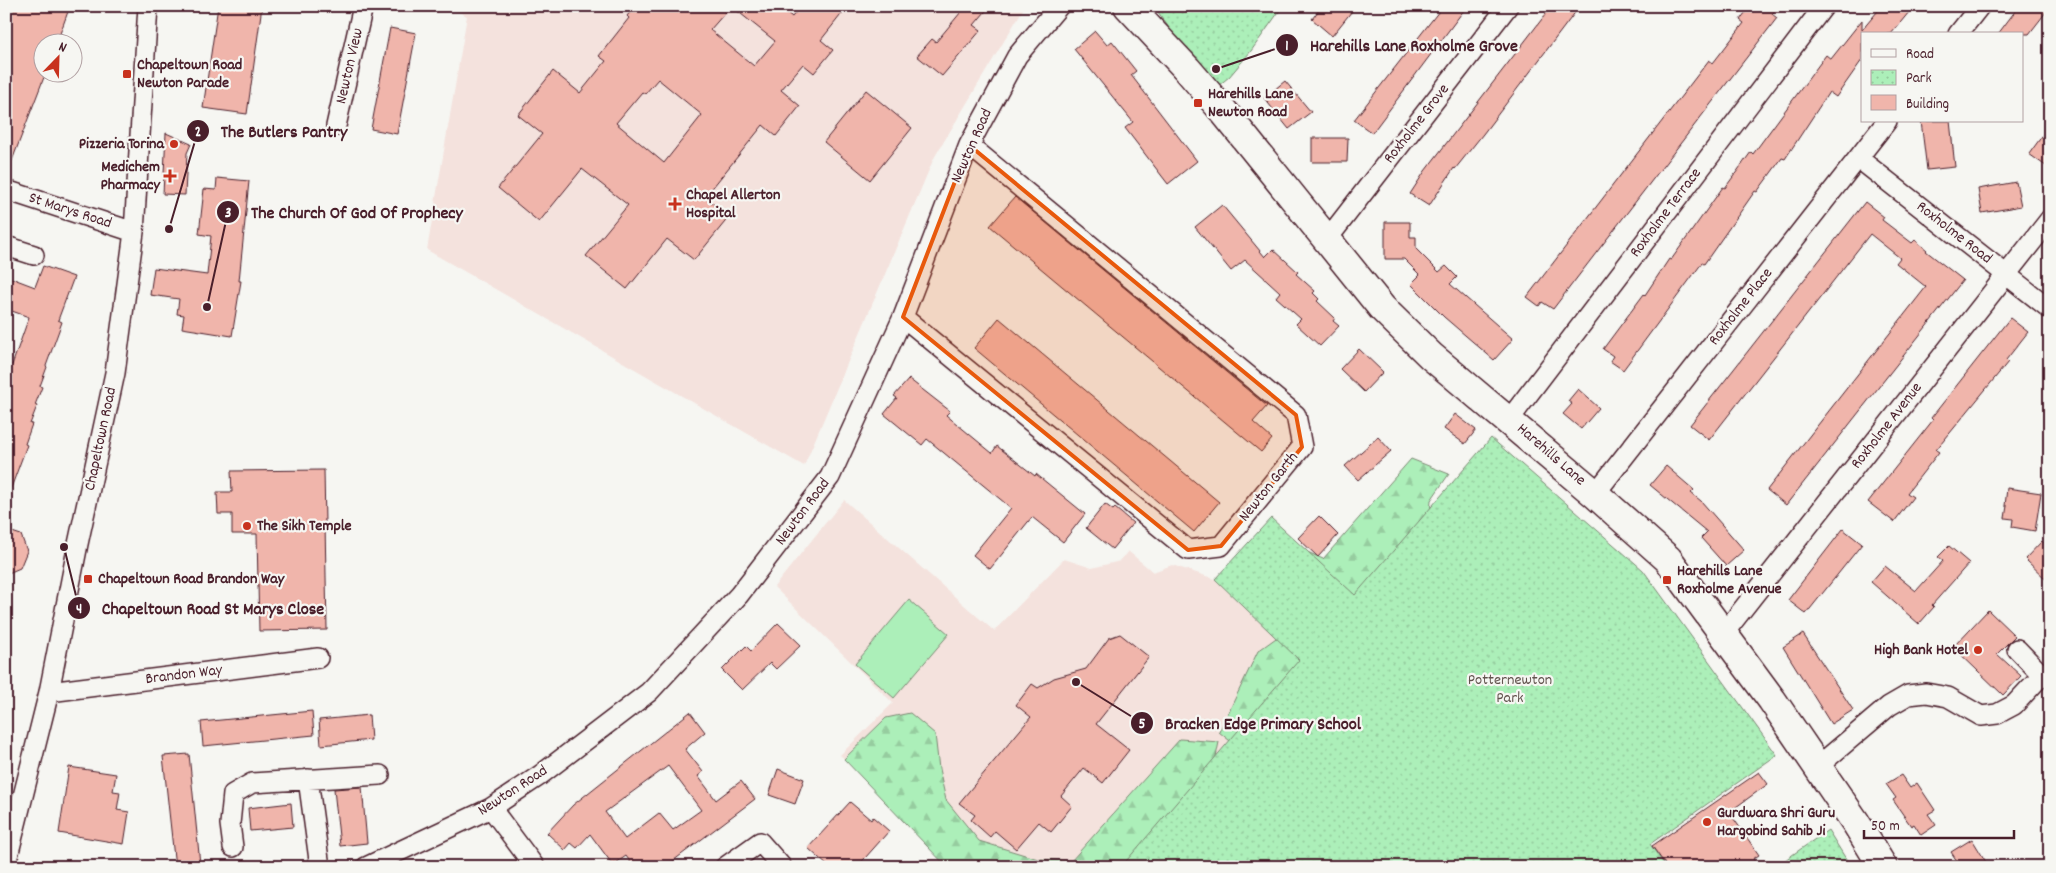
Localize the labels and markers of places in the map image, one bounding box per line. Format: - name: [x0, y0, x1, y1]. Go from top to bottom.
- callout: Harehills Lane Roxholme Grove: [1275, 29, 1528, 62]
- place label: Chapeltown Road Newton Parade: [137, 54, 242, 95]
- marker: Chapeltown Road Newton Parade: [121, 68, 133, 80]
- place label: Harehills Lane Newton Road: [1208, 83, 1293, 124]
- marker: Harehills Lane Newton Road: [1192, 97, 1204, 109]
- callout: The Butlers Pantry: [186, 114, 358, 147]
- place label: Pizzeria Torina: [79, 133, 165, 156]
- marker: Pizzeria Torina: [168, 138, 180, 150]
- place label: Medichem Pharmacy: [101, 156, 162, 197]
- marker: Medichem Pharmacy: [164, 170, 176, 182]
- place label: Chapel Allerton Hospital: [686, 184, 780, 225]
- callout: The Church Of God Of Prophecy: [216, 196, 472, 229]
- marker: Chapel Allerton Hospital: [668, 197, 682, 211]
- place label: The Sikh Temple: [257, 515, 352, 538]
- marker: The Sikh Temple: [241, 520, 253, 532]
- place label: Harehills Lane Roxholme Avenue: [1677, 560, 1782, 601]
- place label: Chapeltown Road Brandon Way: [98, 568, 286, 591]
- marker: Chapeltown Road Brandon Way: [82, 573, 94, 585]
- marker: Harehills Lane Roxholme Avenue: [1661, 574, 1673, 586]
- callout: Chapeltown Road St Marys Close: [67, 592, 334, 625]
- place label: High Bank Hotel: [1874, 639, 1968, 662]
- marker: High Bank Hotel: [1972, 644, 1984, 656]
- callout: Bracken Edge Primary School: [1130, 706, 1371, 739]
- place label: Gurdwara Shri Guru Hargobind Sahib Ji: [1717, 802, 1835, 843]
- marker: Gurdwara Shri Guru Hargobind Sahib Ji: [1701, 816, 1713, 828]

